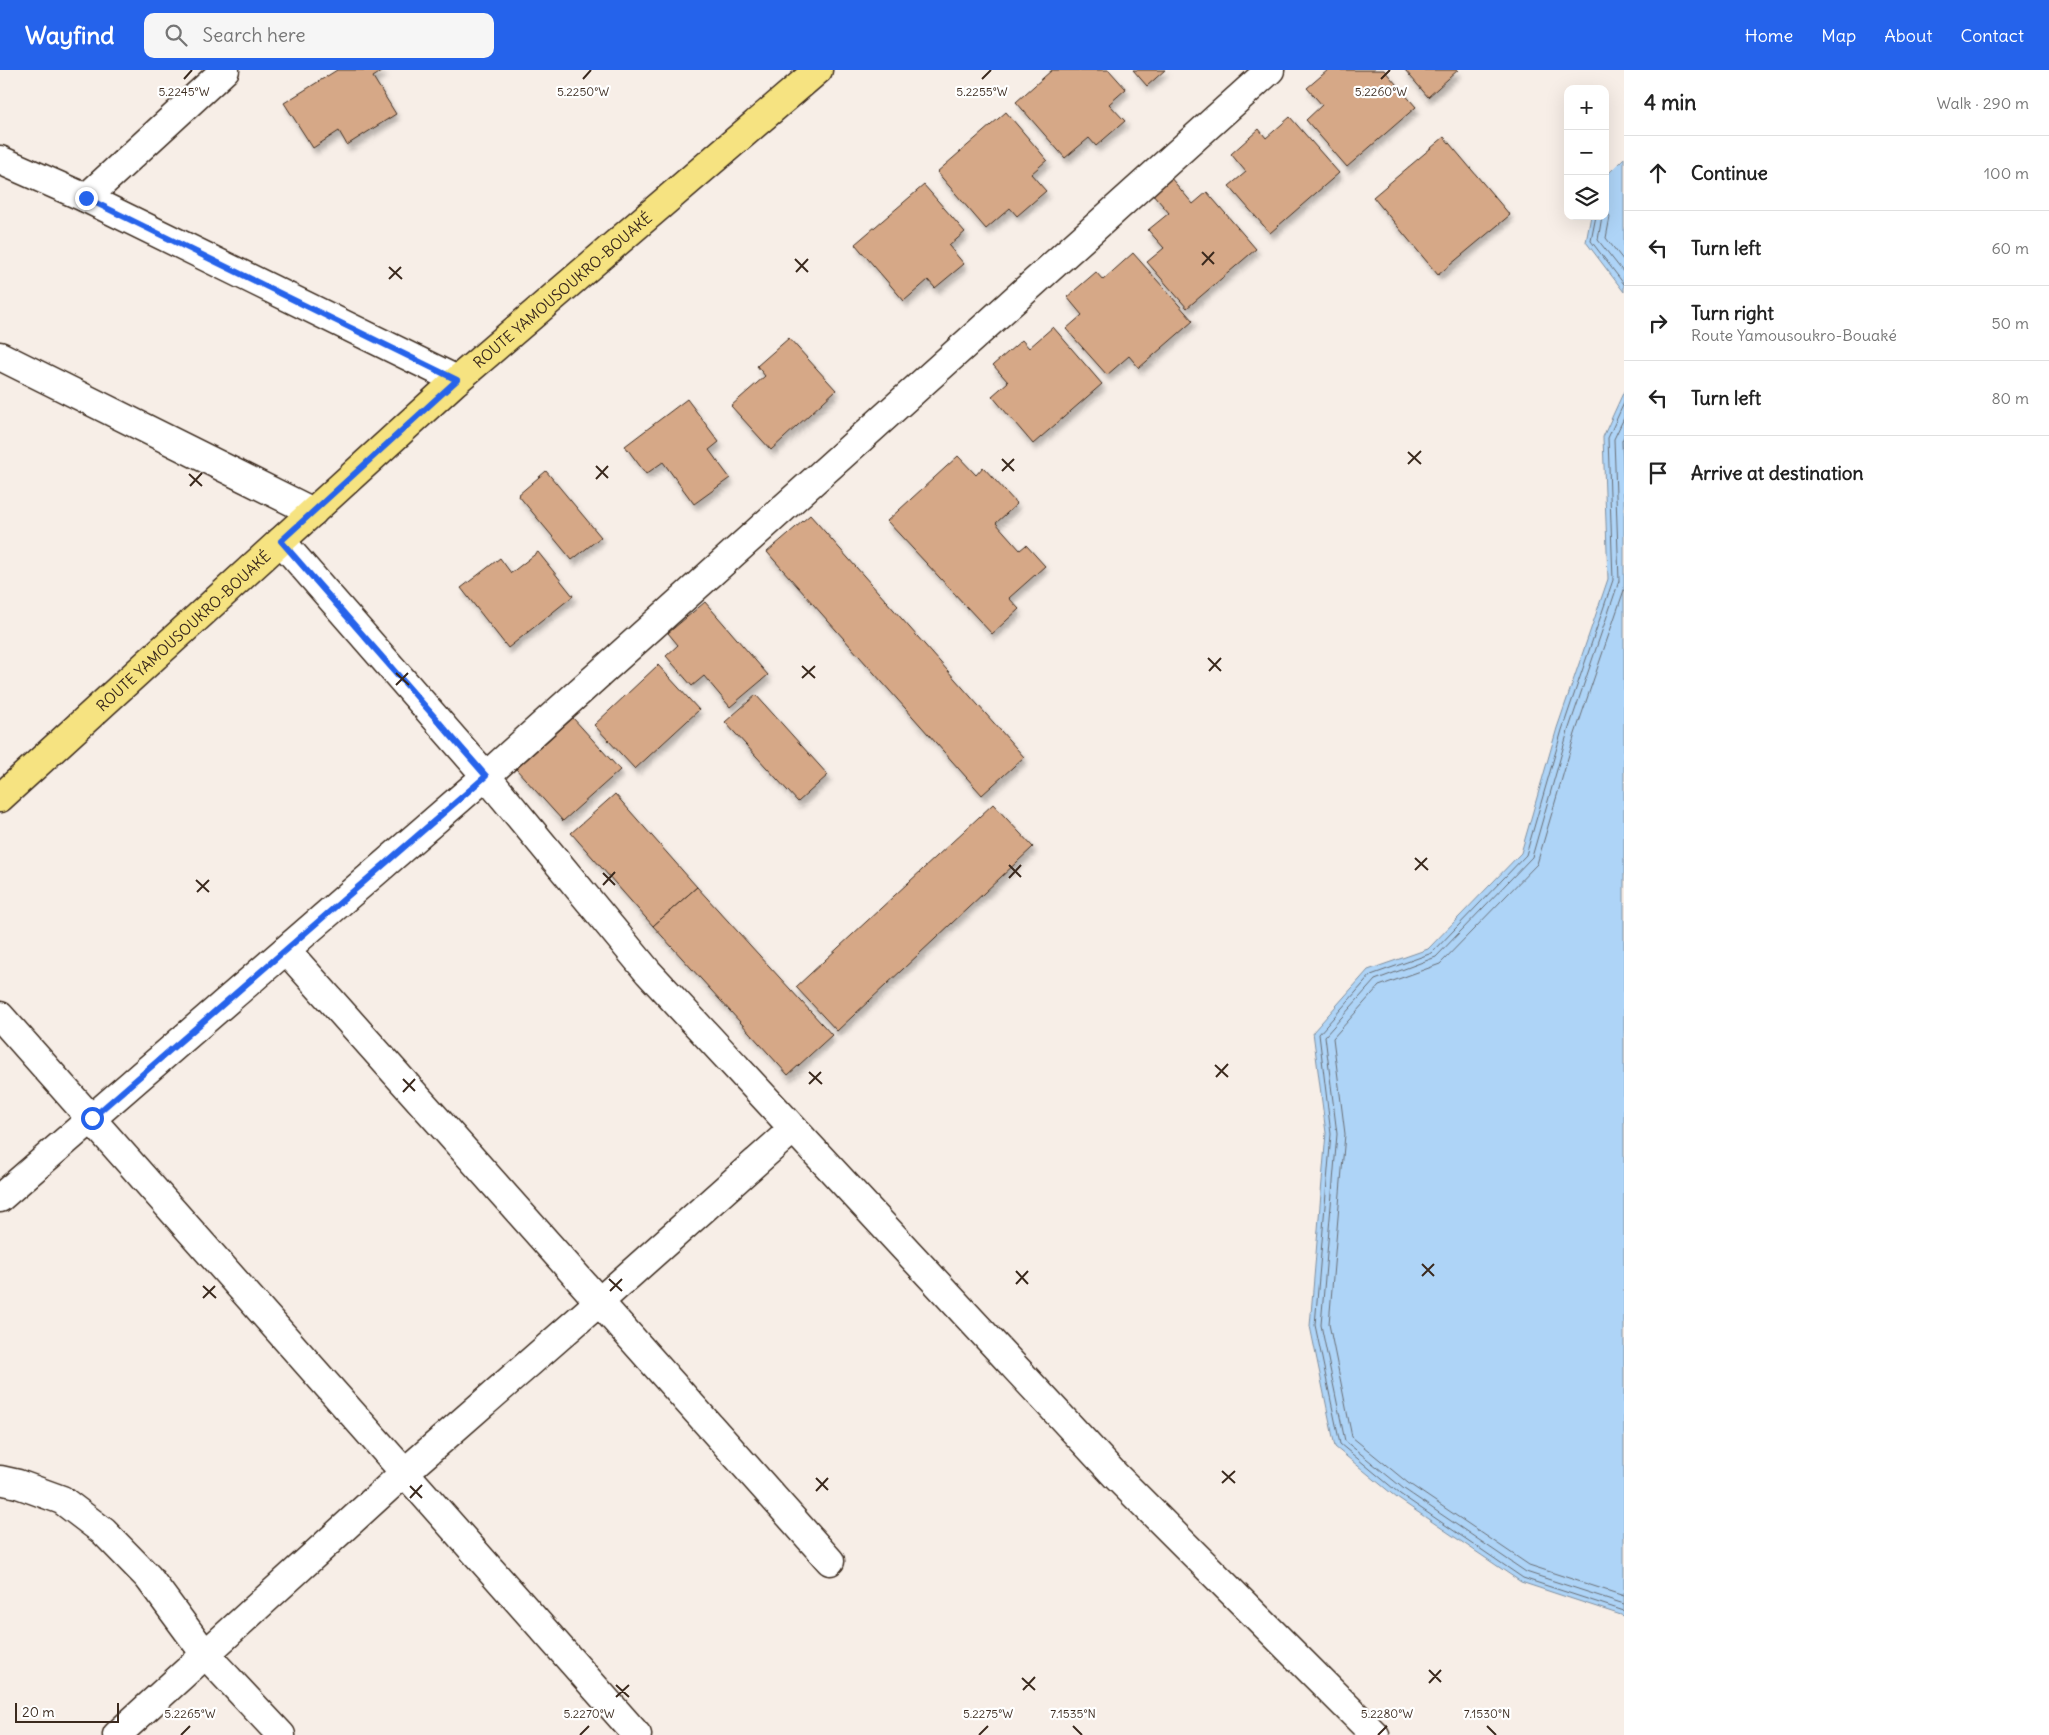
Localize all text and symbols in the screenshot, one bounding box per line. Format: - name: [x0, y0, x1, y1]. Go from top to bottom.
- search box: [144, 13, 494, 58]
- text: Wayfind: [25, 20, 114, 50]
- icon: search: [162, 21, 190, 49]
- text: Search here: [202, 23, 306, 47]
- text: Home: [1745, 24, 1793, 47]
- text: Map: [1821, 24, 1856, 47]
- text: About: [1884, 24, 1932, 47]
- text: Contact: [1960, 24, 2024, 47]
- text: 5.2245°W: [158, 84, 210, 99]
- text: 5.2250°W: [557, 84, 609, 99]
- text: 5.2255°W: [956, 84, 1008, 99]
- text: 5.2260°W: [1355, 84, 1407, 99]
- map controls: [1564, 85, 1609, 220]
- button: +: [1564, 85, 1609, 130]
- text: 4 min: [1644, 89, 1696, 116]
- text: Walk · 290 m: [1937, 93, 2029, 113]
- button: −: [1564, 130, 1609, 175]
- icon: ahead: [1644, 159, 1672, 187]
- text: Continue: [1691, 161, 1768, 185]
- text: 100 m: [1984, 163, 2029, 183]
- button: layers: [1564, 175, 1609, 220]
- route end: [75, 187, 98, 210]
- street label: ROUTE YAMOUSOUKRO-BOUAKÉ: [469, 208, 656, 372]
- icon: left: [1644, 234, 1672, 262]
- text: Turn left: [1691, 236, 1761, 260]
- text: 60 m: [1991, 238, 2029, 258]
- text: Turn right: [1691, 301, 1774, 325]
- icon: right: [1644, 309, 1672, 337]
- text: 50 m: [1991, 313, 2029, 333]
- text: Route Yamousoukro-Bouaké: [1691, 325, 1897, 345]
- icon: left: [1644, 384, 1672, 412]
- text: Turn left: [1691, 386, 1761, 410]
- text: 80 m: [1991, 388, 2029, 408]
- icon: arrive: [1644, 459, 1672, 487]
- text: Arrive at destination: [1691, 461, 1864, 485]
- street label: ROUTE YAMOUSOUKRO-BOUAKÉ: [92, 546, 274, 715]
- route start: [81, 1107, 104, 1130]
- scale bar: [15, 1700, 119, 1723]
- text: 20 m: [22, 1703, 55, 1721]
- text: 5.2265°W: [164, 1706, 216, 1721]
- text: 5.2270°W: [563, 1706, 615, 1721]
- text: 5.2275°W: [963, 1706, 1013, 1721]
- text: 7.1535°N: [1050, 1706, 1096, 1721]
- text: 5.2280°W: [1361, 1706, 1413, 1721]
- text: 7.1530°N: [1464, 1706, 1510, 1721]

